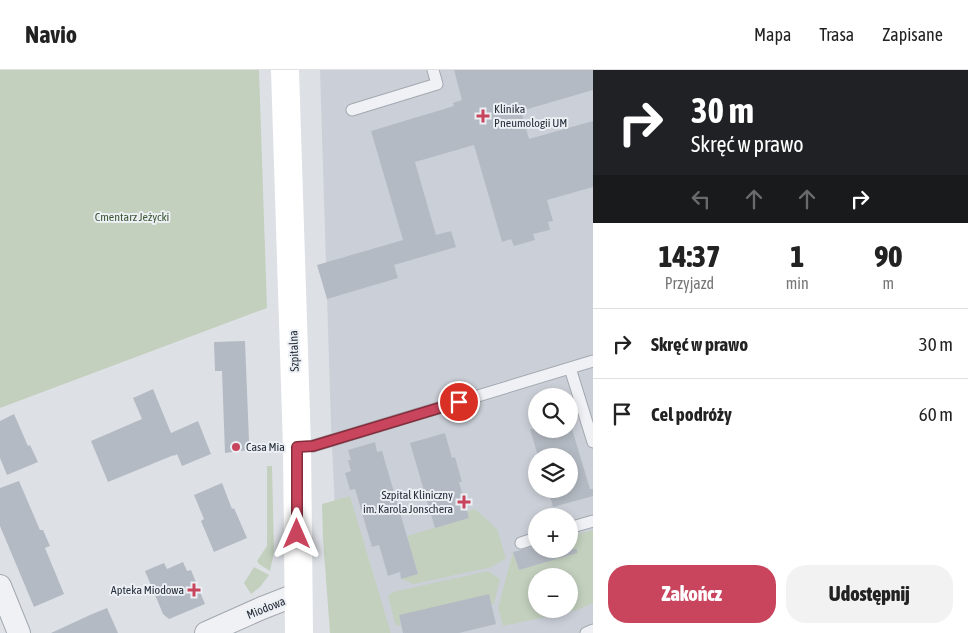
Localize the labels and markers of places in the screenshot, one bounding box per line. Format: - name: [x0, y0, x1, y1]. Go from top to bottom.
- place label: Klinika Pneumologii UM: [494, 102, 567, 130]
- marker: Klinika Pneumologii UM: [476, 109, 490, 123]
- pin: [438, 381, 480, 423]
- place label: Casa Mia: [246, 440, 285, 454]
- marker: Casa Mia: [230, 441, 242, 453]
- place label: Szpital Kliniczny im. Karola Jonschera: [363, 488, 453, 516]
- marker: Szpital Kliniczny im. Karola Jonschera: [457, 495, 471, 509]
- place label: Apteka Miodowa: [111, 583, 184, 597]
- marker: Apteka Miodowa: [188, 584, 200, 596]

